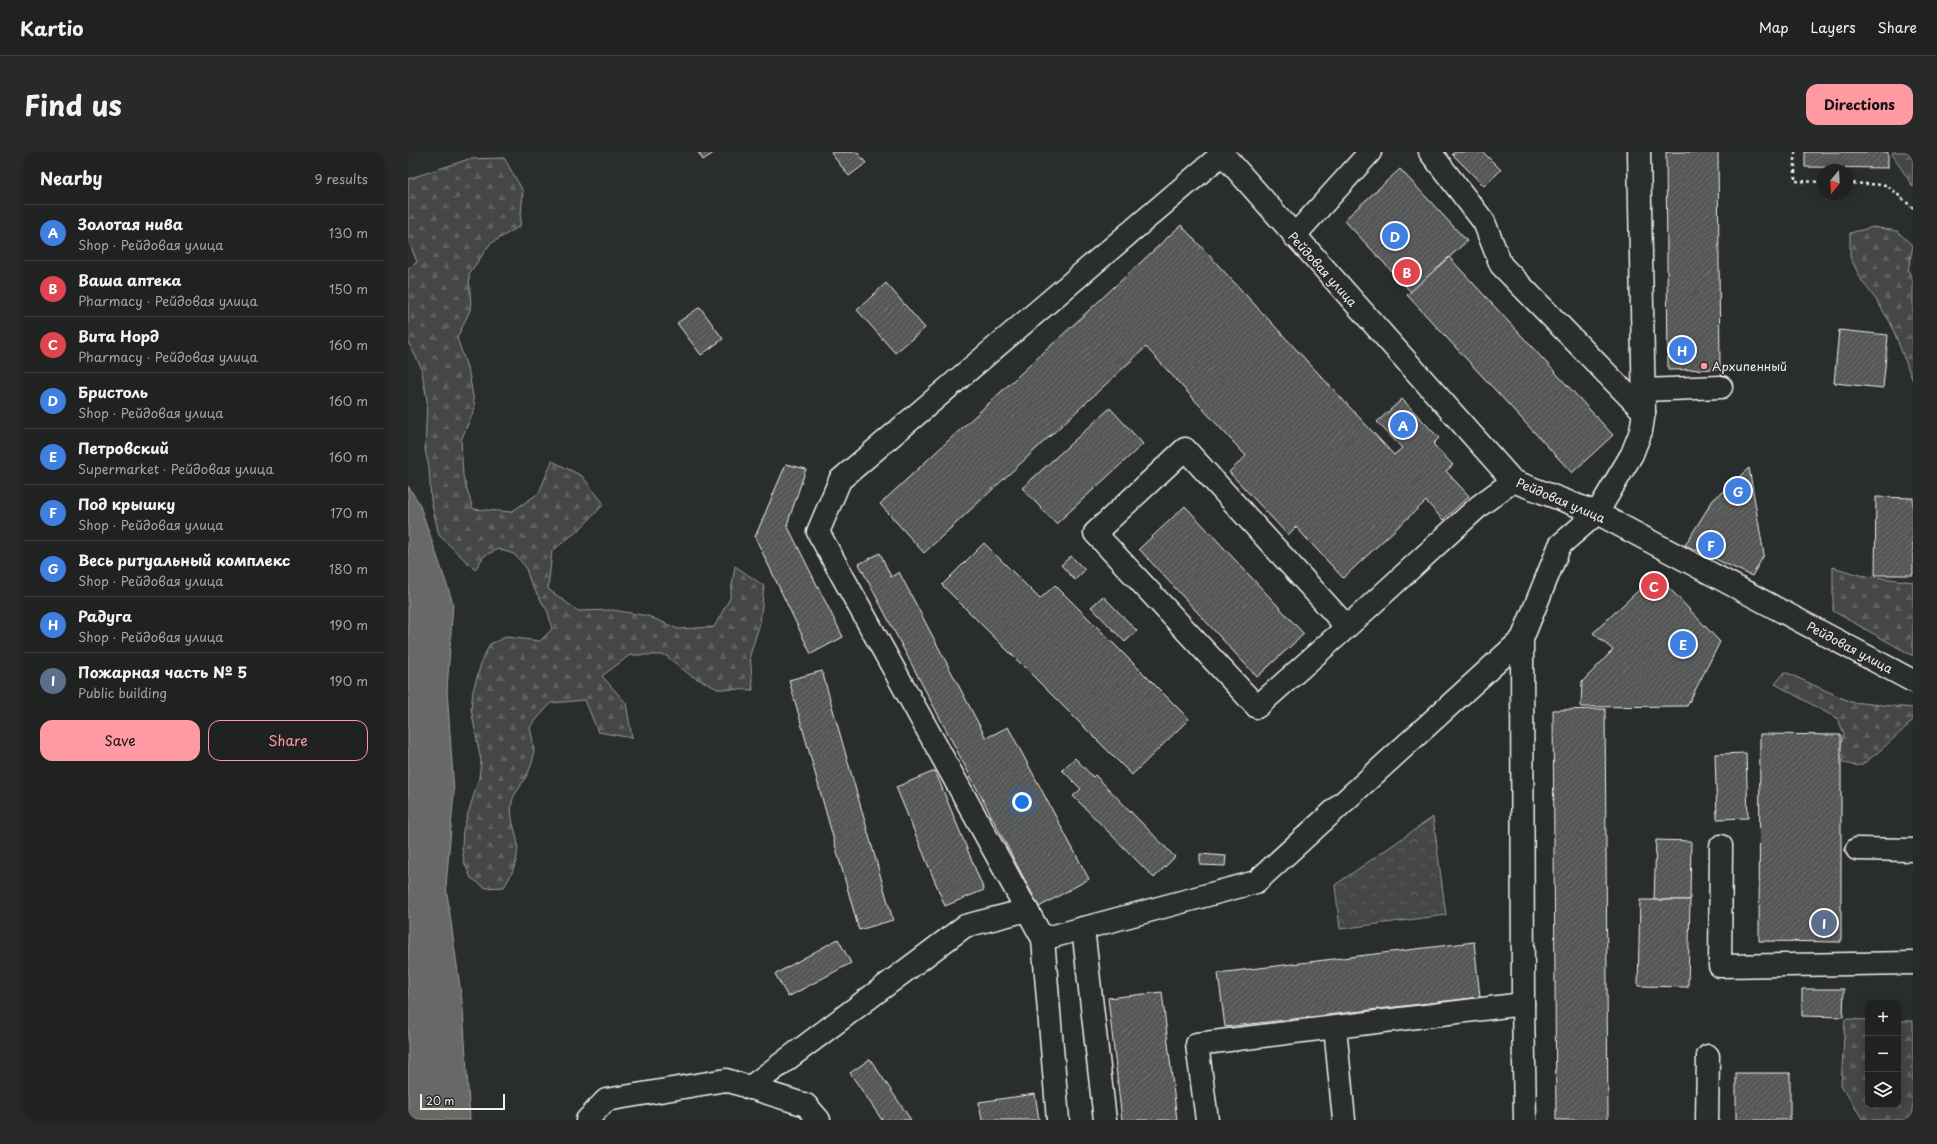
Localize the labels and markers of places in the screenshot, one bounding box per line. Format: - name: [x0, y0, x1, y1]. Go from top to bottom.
- pin: D: [1382, 221, 1408, 251]
- pin: B: [1394, 257, 1420, 287]
- pin: H: [1669, 335, 1695, 365]
- place label: Архипенный: [1712, 357, 1787, 375]
- marker: Архипенный: [1699, 361, 1709, 371]
- pin: A: [1390, 410, 1416, 440]
- pin: G: [1725, 476, 1751, 506]
- pin: F: [1698, 530, 1724, 560]
- pin: C: [1641, 571, 1667, 601]
- pin: E: [1670, 629, 1696, 659]
- pin: I: [1811, 908, 1837, 938]

